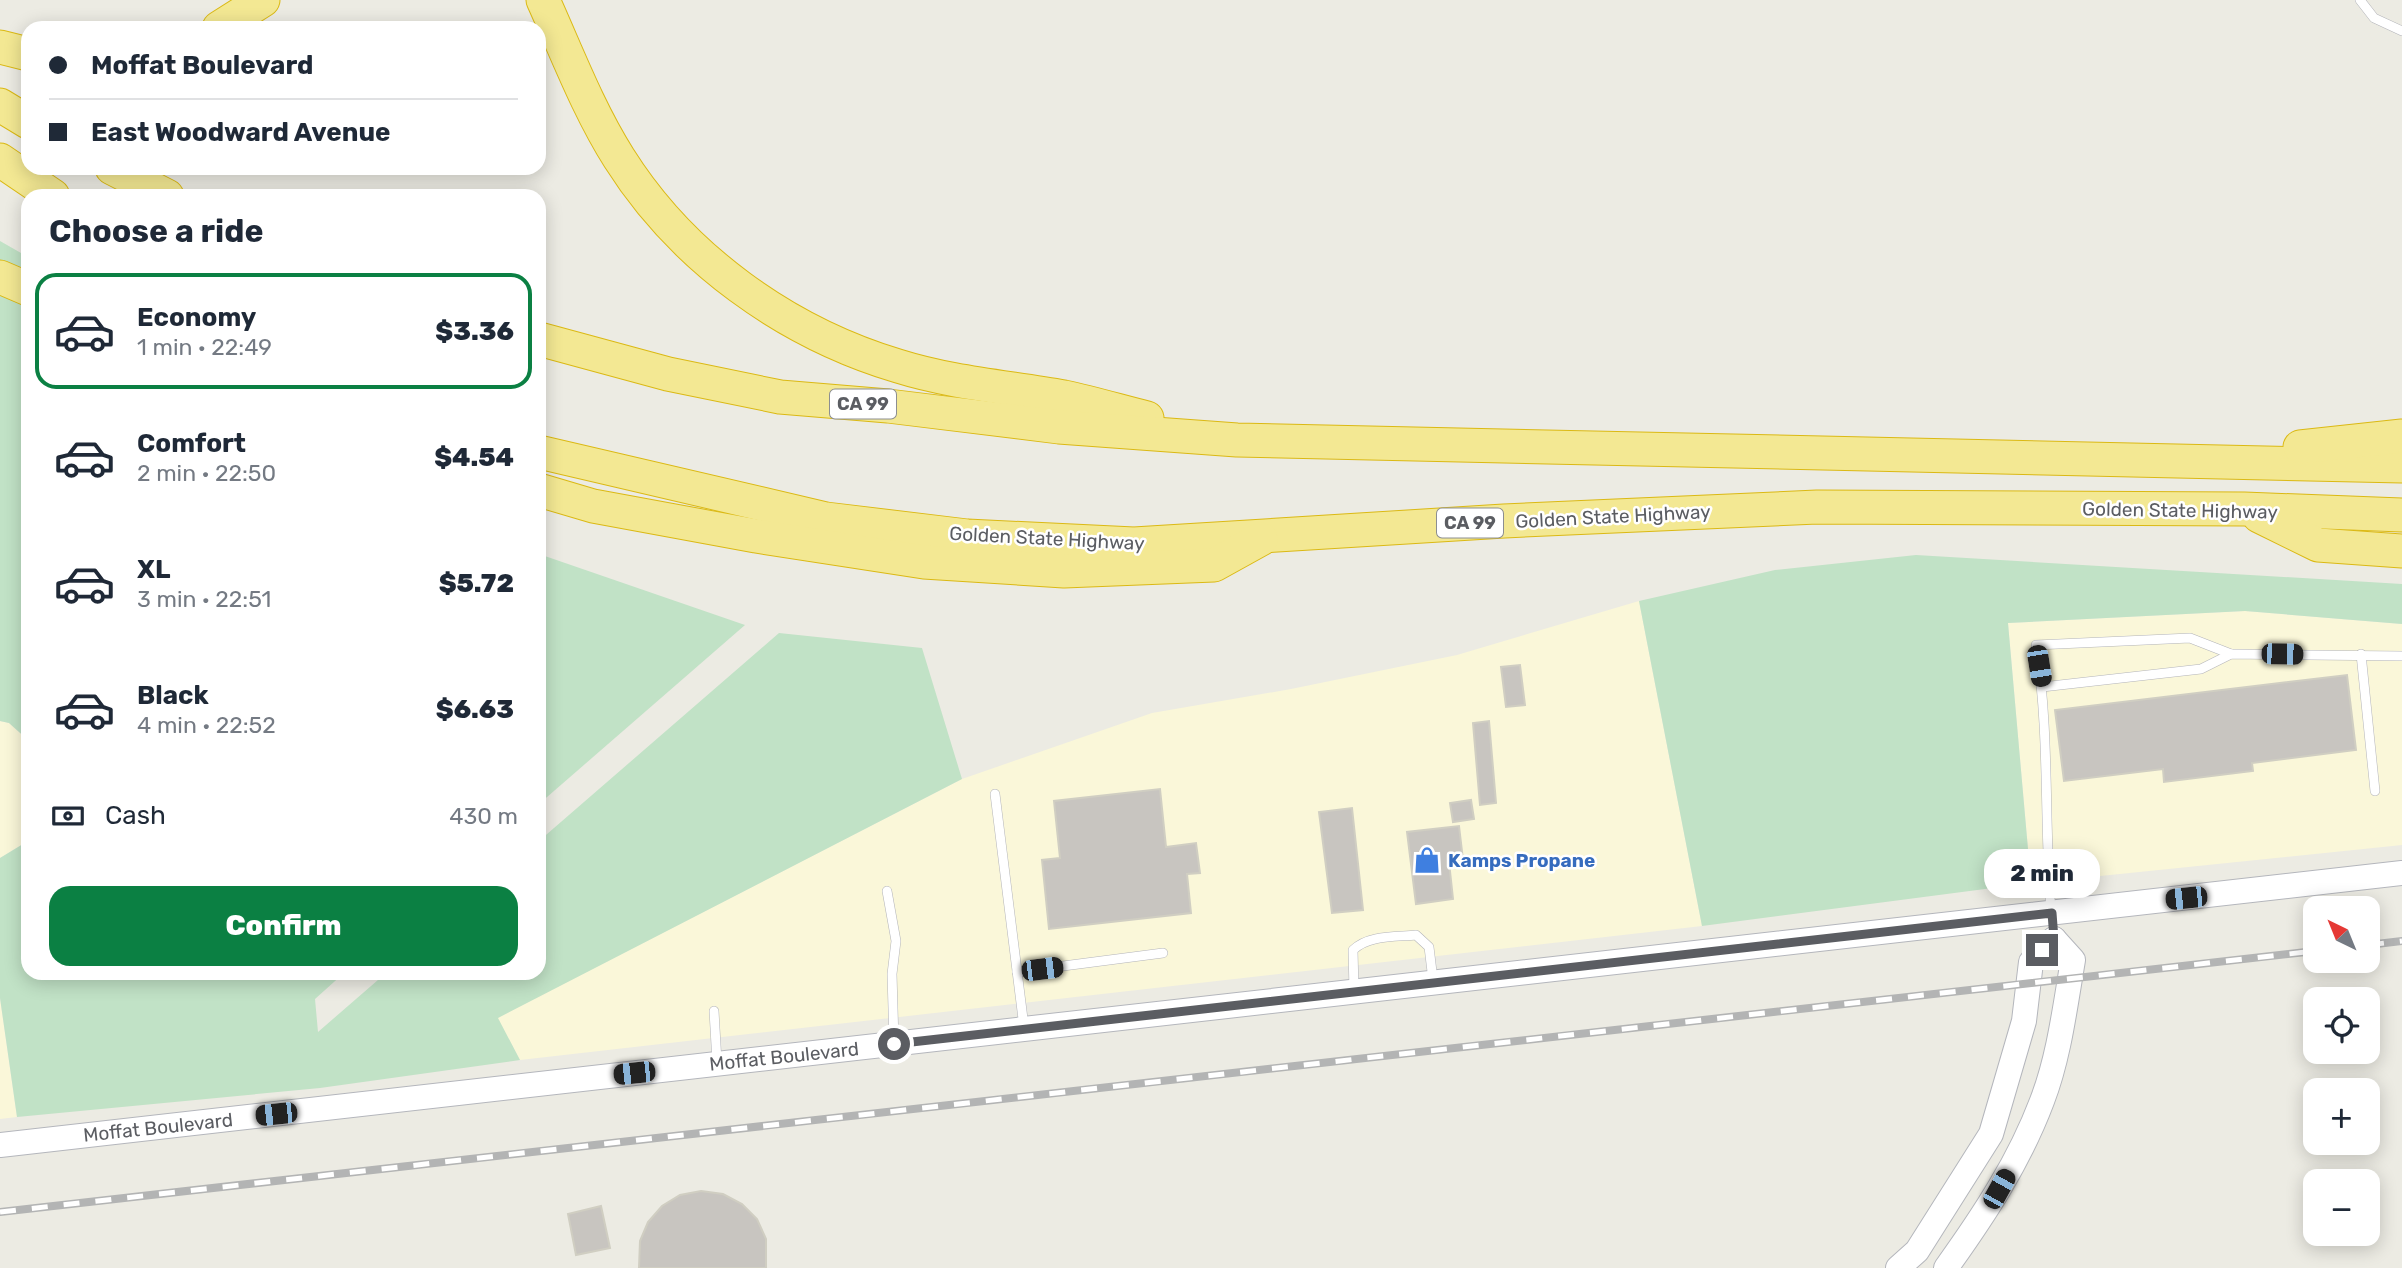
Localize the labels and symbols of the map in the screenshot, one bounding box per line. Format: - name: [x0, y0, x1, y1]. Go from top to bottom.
- road number: CA 99: [830, 390, 896, 418]
- street label: Golden State Highway: [2082, 497, 2278, 524]
- street label: Golden State Highway: [1515, 500, 1711, 533]
- road number: CA 99: [1437, 508, 1503, 538]
- street label: Golden State Highway: [949, 522, 1145, 555]
- car: [2261, 643, 2304, 665]
- car: [2026, 644, 2053, 688]
- shop icon: Kamps Propane: [1412, 845, 1442, 875]
- callout: 2 min: [1984, 848, 2100, 898]
- place label: Kamps Propane: [1448, 849, 1595, 872]
- car: [2165, 885, 2208, 911]
- north arrow: [2303, 896, 2380, 973]
- route end: [2026, 934, 2058, 966]
- car: [1020, 956, 1065, 982]
- route start: [878, 1028, 910, 1060]
- street label: Moffat Boulevard: [708, 1037, 860, 1076]
- car: [613, 1060, 656, 1086]
- car: [255, 1101, 298, 1127]
- street label: Moffat Boulevard: [82, 1108, 234, 1147]
- car: [1980, 1166, 2019, 1212]

